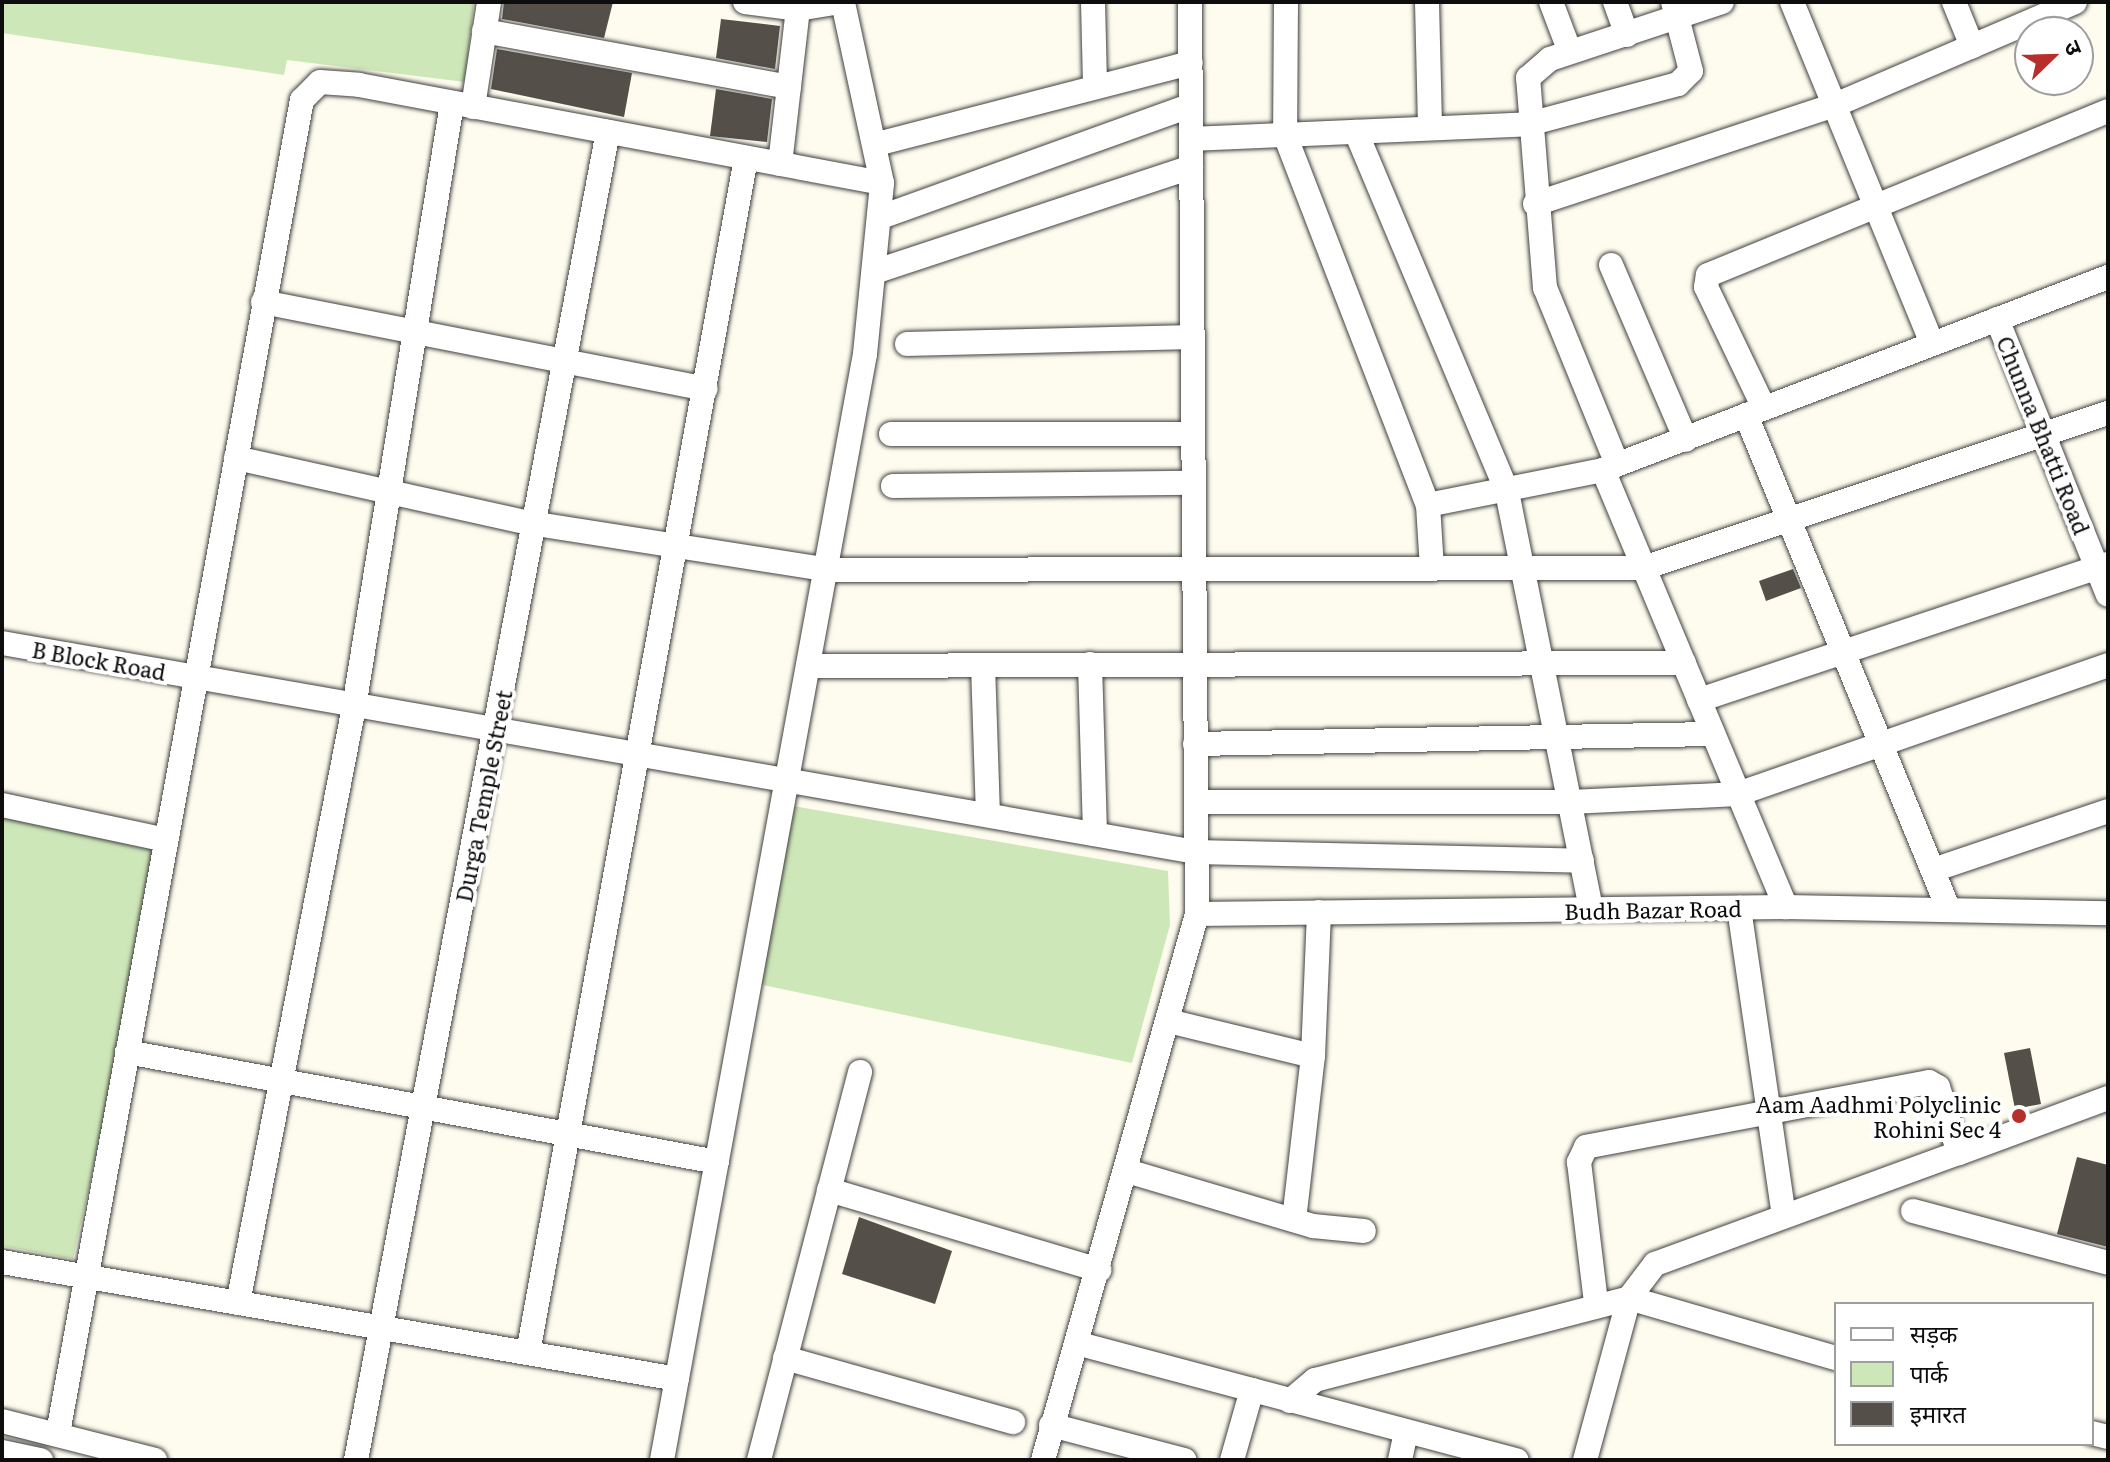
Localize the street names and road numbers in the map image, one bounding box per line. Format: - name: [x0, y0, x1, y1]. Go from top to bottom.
- street label: Chunna Bhatti Road: [1992, 332, 2096, 538]
- street label: B Block Road: [30, 635, 168, 685]
- street label: Durga Temple Street: [449, 688, 517, 904]
- street label: Budh Bazar Road: [1564, 894, 1742, 924]

